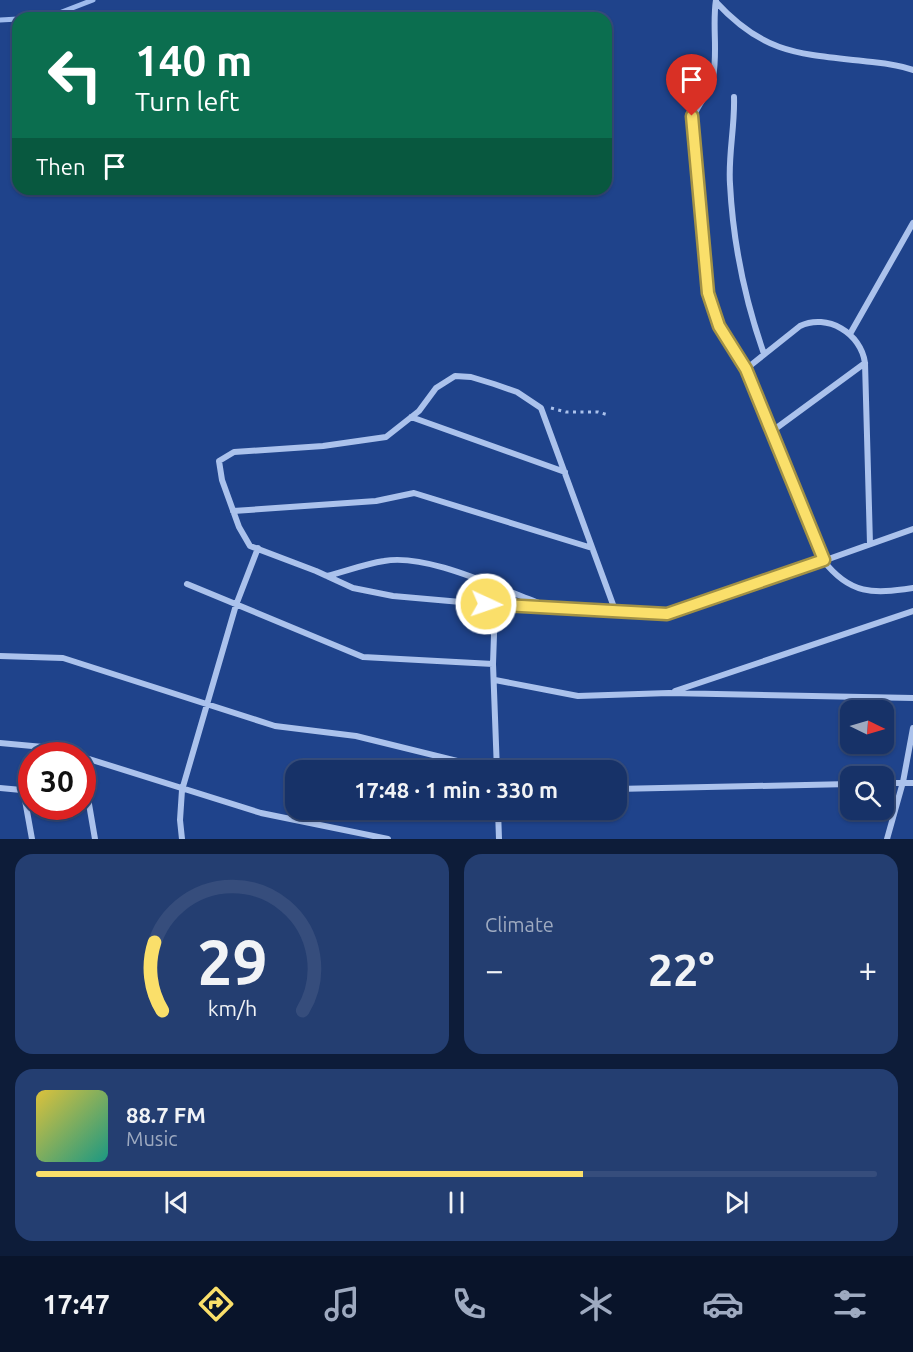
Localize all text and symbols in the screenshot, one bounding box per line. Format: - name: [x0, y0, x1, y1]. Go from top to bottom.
- icon: left: [36, 36, 114, 114]
- text: 140 m: [135, 37, 252, 84]
- pin: [666, 54, 717, 116]
- icon: arrive: [675, 63, 708, 96]
- text: Turn left: [135, 86, 239, 116]
- icon: arrive: [98, 150, 131, 183]
- text: Then: [36, 154, 86, 179]
- position arrow: [454, 572, 518, 636]
- north arrow: [840, 700, 894, 754]
- map controls: [840, 700, 894, 820]
- speed limit sign: 30: [18, 742, 96, 820]
- button: search: [840, 766, 894, 820]
- text: 17:48 · 1 min · 330 m: [354, 777, 558, 802]
- text: Climate: [485, 913, 554, 936]
- text: 29: [197, 927, 267, 997]
- text: 22°: [648, 944, 714, 995]
- text: −: [485, 951, 504, 988]
- text: +: [858, 951, 877, 988]
- text: km/h: [207, 996, 257, 1020]
- text: 88.7 FM: [126, 1102, 206, 1127]
- text: Music: [126, 1127, 178, 1150]
- icon: previous: [160, 1186, 193, 1219]
- icon: pause: [440, 1186, 473, 1219]
- icon: next: [720, 1186, 753, 1219]
- icon: directions: [195, 1283, 237, 1325]
- icon: music: [321, 1283, 363, 1325]
- icon: phone: [448, 1283, 490, 1325]
- icon: climate: [575, 1283, 617, 1325]
- icon: car: [702, 1283, 744, 1325]
- icon: filters: [829, 1283, 871, 1325]
- text: 17:47: [42, 1289, 110, 1319]

